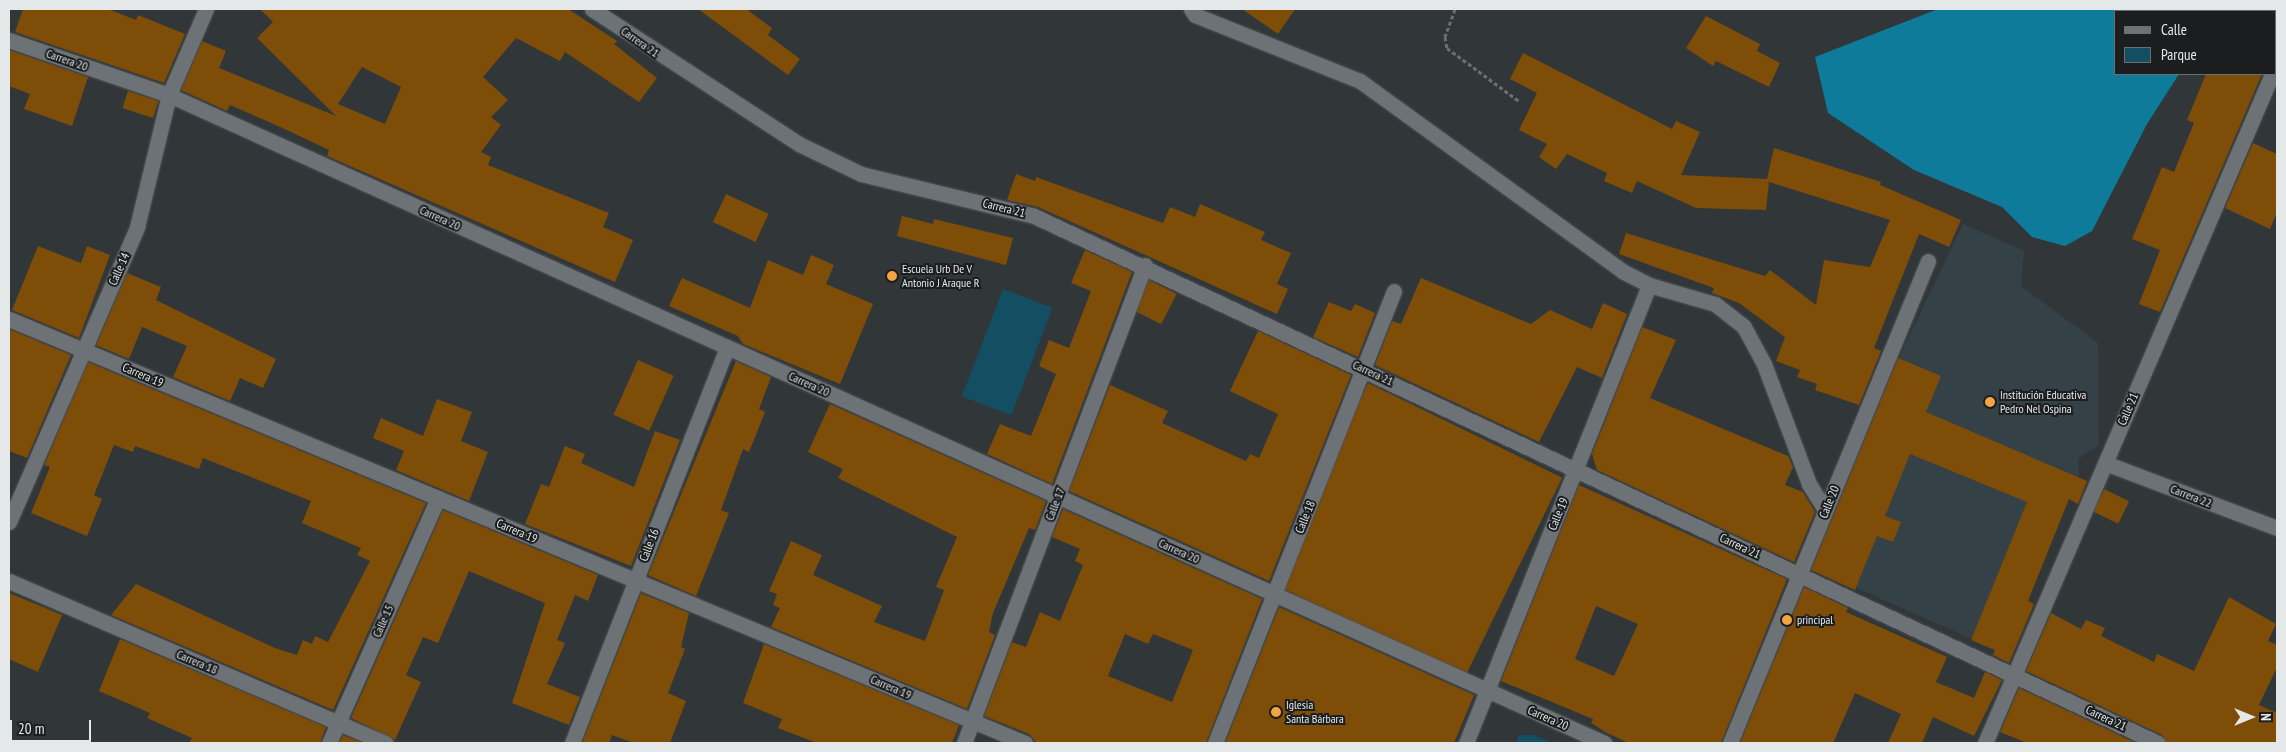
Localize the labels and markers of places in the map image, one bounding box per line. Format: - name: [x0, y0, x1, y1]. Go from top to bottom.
- place label: Escuela Urb De V Antonio J Araque R: [902, 262, 980, 290]
- marker: Escuela Urb De V Antonio J Araque R: [886, 270, 898, 282]
- place label: Institución Educativa Pedro Nel Ospina: [2000, 388, 2086, 416]
- marker: Institución Educativa Pedro Nel Ospina: [1984, 396, 1996, 408]
- place label: principal: [1797, 613, 1833, 627]
- marker: principal: [1781, 614, 1793, 626]
- place label: Iglesia Santa Bárbara: [1286, 698, 1344, 726]
- marker: Iglesia Santa Bárbara: [1270, 706, 1282, 718]

